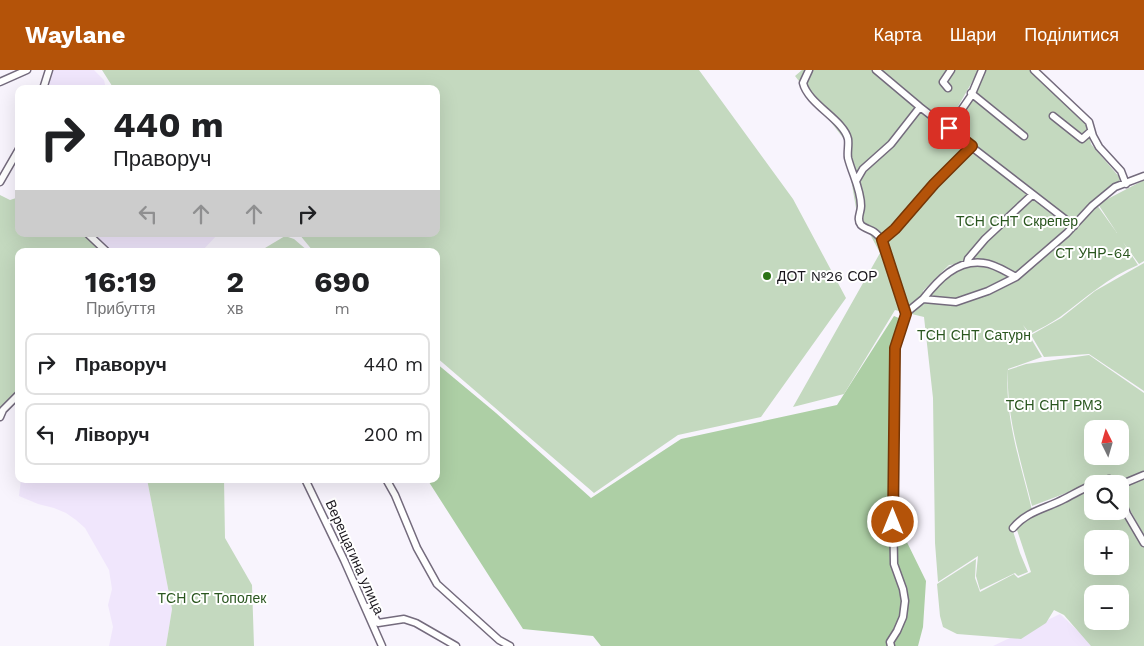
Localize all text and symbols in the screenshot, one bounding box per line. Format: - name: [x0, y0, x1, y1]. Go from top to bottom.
- text: Waylane: [25, 21, 125, 49]
- text: Карта: [874, 24, 922, 45]
- text: Шари: [950, 24, 996, 45]
- text: Поділитися: [1024, 24, 1119, 45]
- text: 440 m: [113, 104, 224, 146]
- icon: right: [30, 105, 95, 170]
- pin: [928, 107, 970, 149]
- icon: arrive: [935, 114, 963, 142]
- text: Праворуч: [113, 146, 211, 171]
- icon: left: [134, 200, 162, 228]
- icon: ahead: [187, 200, 215, 228]
- icon: ahead: [240, 200, 268, 228]
- icon: right: [293, 200, 321, 228]
- park label: ТСН СНТ Скрепер: [956, 213, 1078, 229]
- park label: СТ УНР-64: [1055, 245, 1131, 261]
- text: 16:19: [85, 264, 157, 299]
- text: 2: [226, 264, 244, 299]
- text: 690: [314, 264, 370, 299]
- place label: ДОТ №26 СОР: [777, 268, 878, 284]
- marker: ДОТ №26 СОР: [761, 270, 773, 282]
- text: Прибуття: [86, 299, 155, 318]
- text: хв: [227, 299, 244, 318]
- text: m: [335, 299, 350, 318]
- park label: ТСН СНТ Сатурн: [917, 327, 1031, 343]
- icon: right: [32, 350, 60, 378]
- text: Праворуч: [75, 353, 167, 376]
- text: 440 m: [363, 353, 423, 376]
- park label: ТСН СНТ РМЗ: [1006, 397, 1102, 413]
- icon: left: [32, 420, 60, 448]
- north arrow: [1084, 420, 1129, 465]
- map controls: [1084, 420, 1129, 630]
- text: Ліворуч: [75, 423, 150, 446]
- text: 200 m: [364, 423, 423, 446]
- button: search: [1084, 475, 1129, 520]
- position arrow: [866, 495, 918, 547]
- street label: Верещагина улица: [323, 497, 388, 617]
- button: +: [1084, 530, 1129, 575]
- button: −: [1084, 585, 1129, 630]
- park label: ТСН СТ Тополек: [158, 590, 267, 606]

